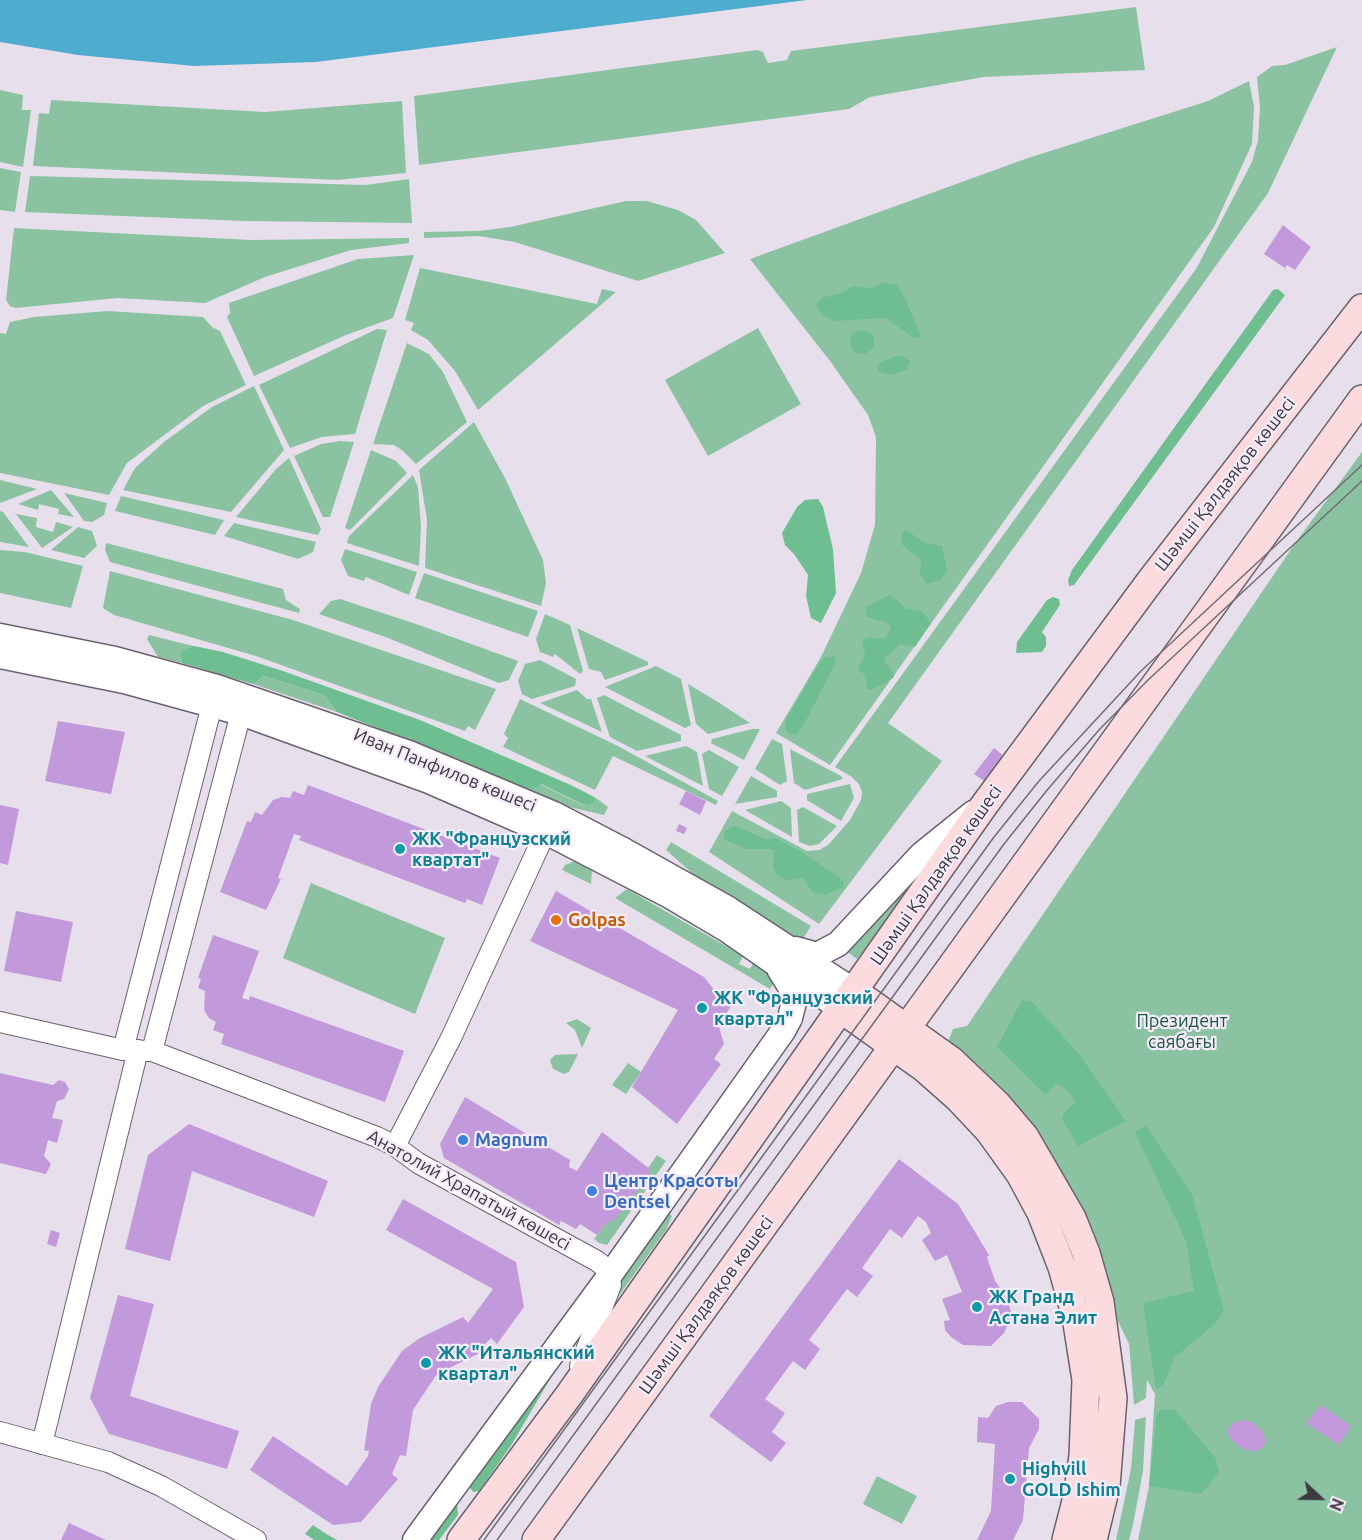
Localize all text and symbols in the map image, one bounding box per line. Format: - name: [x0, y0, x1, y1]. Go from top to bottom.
- street label: Шәмші Қалдаяқов көшесі: [1150, 393, 1300, 575]
- street label: Иван Панфилов көшесі: [351, 723, 539, 817]
- street label: Шәмші Қалдаяқов көшесі: [865, 781, 1007, 969]
- place label: ЖК "Французский квартат": [412, 828, 571, 870]
- marker: ЖК "Французский квартат": [393, 842, 407, 856]
- place label: Golpas: [568, 909, 626, 931]
- marker: Golpas: [549, 913, 563, 927]
- place label: ЖК "Французский квартал": [714, 987, 873, 1030]
- marker: ЖК "Французский квартал": [695, 1001, 709, 1015]
- park label: Президент саябағы: [1136, 1010, 1228, 1052]
- street label: Анатолий Храпатый көшесі: [363, 1125, 575, 1255]
- place label: Magnum: [475, 1129, 548, 1151]
- marker: Magnum: [456, 1133, 470, 1147]
- place label: Центр Красоты Dentsel: [604, 1170, 738, 1212]
- marker: Центр Красоты Dentsel: [585, 1184, 599, 1198]
- street label: Шәмші Қалдаяқов көшесі: [634, 1212, 778, 1398]
- place label: ЖК Гранд Астана Элит: [989, 1286, 1097, 1328]
- marker: ЖК Гранд Астана Элит: [970, 1300, 984, 1314]
- place label: ЖК "Итальянский квартал": [438, 1342, 595, 1384]
- marker: ЖК "Итальянский квартал": [419, 1356, 433, 1370]
- place label: Highvill GOLD Ishim: [1022, 1458, 1121, 1500]
- north arrow: [1290, 1468, 1350, 1528]
- marker: Highvill GOLD Ishim: [1003, 1472, 1017, 1486]
- text: N: [1326, 1496, 1347, 1514]

